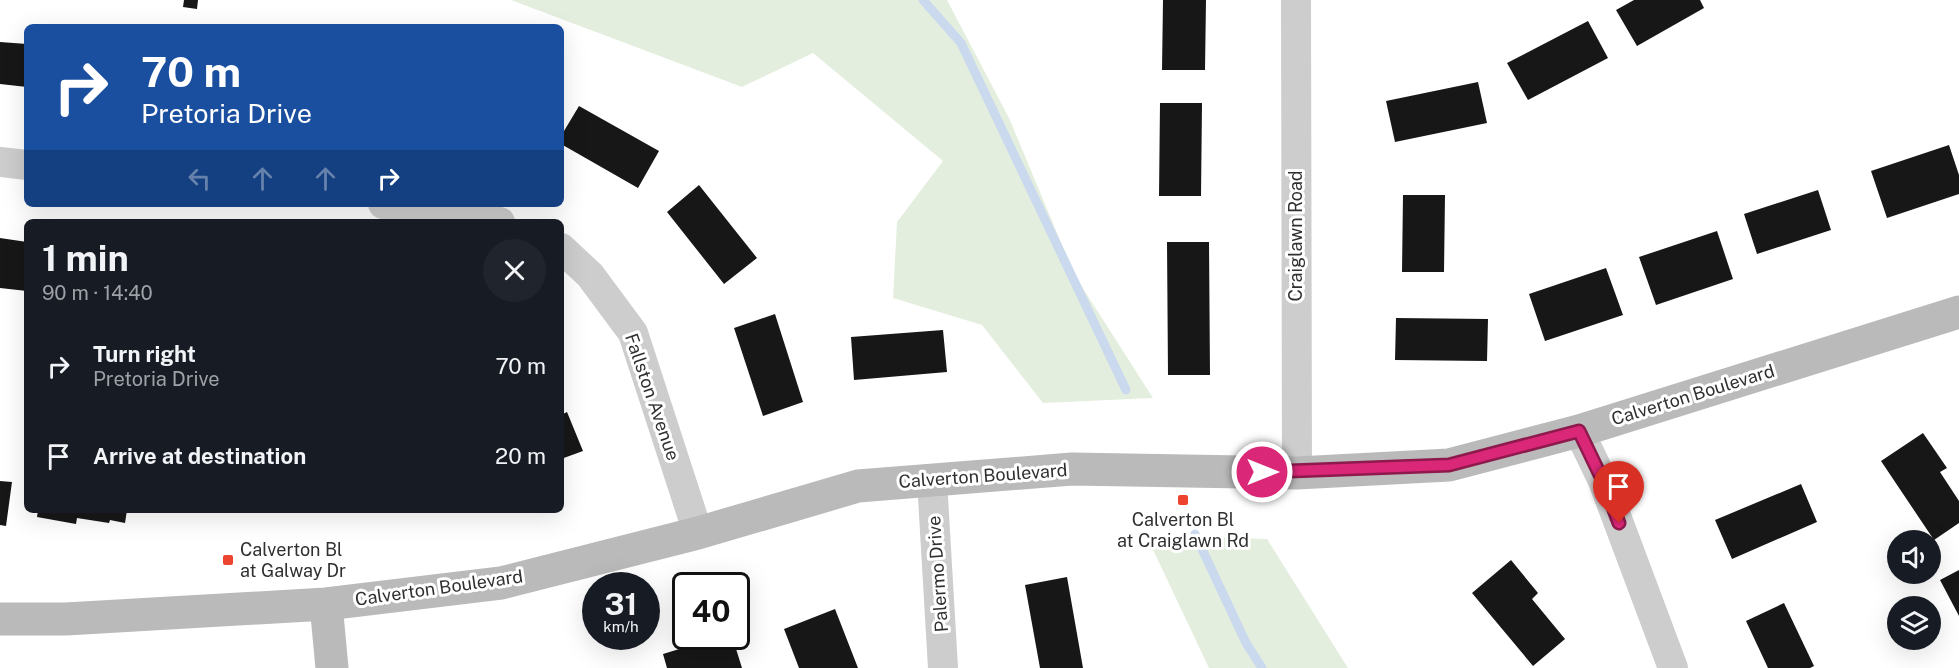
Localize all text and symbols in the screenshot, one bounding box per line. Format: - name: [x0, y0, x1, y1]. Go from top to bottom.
- text: 70 m: [141, 47, 241, 96]
- icon: right: [42, 48, 120, 126]
- text: Pretoria Drive: [141, 97, 312, 129]
- icon: left: [183, 162, 216, 195]
- icon: ahead: [246, 162, 279, 195]
- icon: ahead: [309, 162, 342, 195]
- icon: right: [372, 162, 405, 195]
- street label: Craiglawn Road: [1285, 170, 1306, 302]
- text: 1 min: [42, 237, 129, 279]
- button: close: [483, 239, 546, 302]
- text: 90 m · 14:40: [42, 281, 153, 305]
- street label: Fallston Avenue: [621, 330, 684, 463]
- text: Turn right: [93, 341, 196, 367]
- icon: right: [42, 350, 75, 383]
- text: 70 m: [495, 353, 546, 379]
- street label: Calverton Boulevard: [1609, 360, 1777, 429]
- text: Pretoria Drive: [93, 367, 220, 391]
- icon: arrive: [42, 440, 75, 473]
- position arrow: [1230, 440, 1294, 504]
- text: Arrive at destination: [93, 443, 306, 469]
- text: 20 m: [495, 443, 546, 469]
- street label: Calverton Boulevard: [898, 459, 1068, 492]
- pin: [1593, 461, 1644, 523]
- icon: arrive: [1602, 470, 1635, 503]
- marker: Calverton Bl at Craiglawn Rd: [1176, 493, 1190, 507]
- place label: Calverton Bl at Craiglawn Rd: [1117, 509, 1249, 551]
- street label: Palermo Drive: [923, 515, 952, 633]
- map controls: [1887, 530, 1941, 650]
- button: sound: [1887, 530, 1941, 584]
- place label: Calverton Bl at Galway Dr: [240, 539, 346, 581]
- marker: Calverton Bl at Galway Dr: [221, 553, 235, 567]
- street label: Calverton Boulevard: [354, 565, 524, 610]
- speed limit sign: 40: [672, 572, 750, 650]
- text: 31: [605, 586, 637, 622]
- button: layers: [1887, 596, 1941, 650]
- text: km/h: [603, 618, 639, 635]

